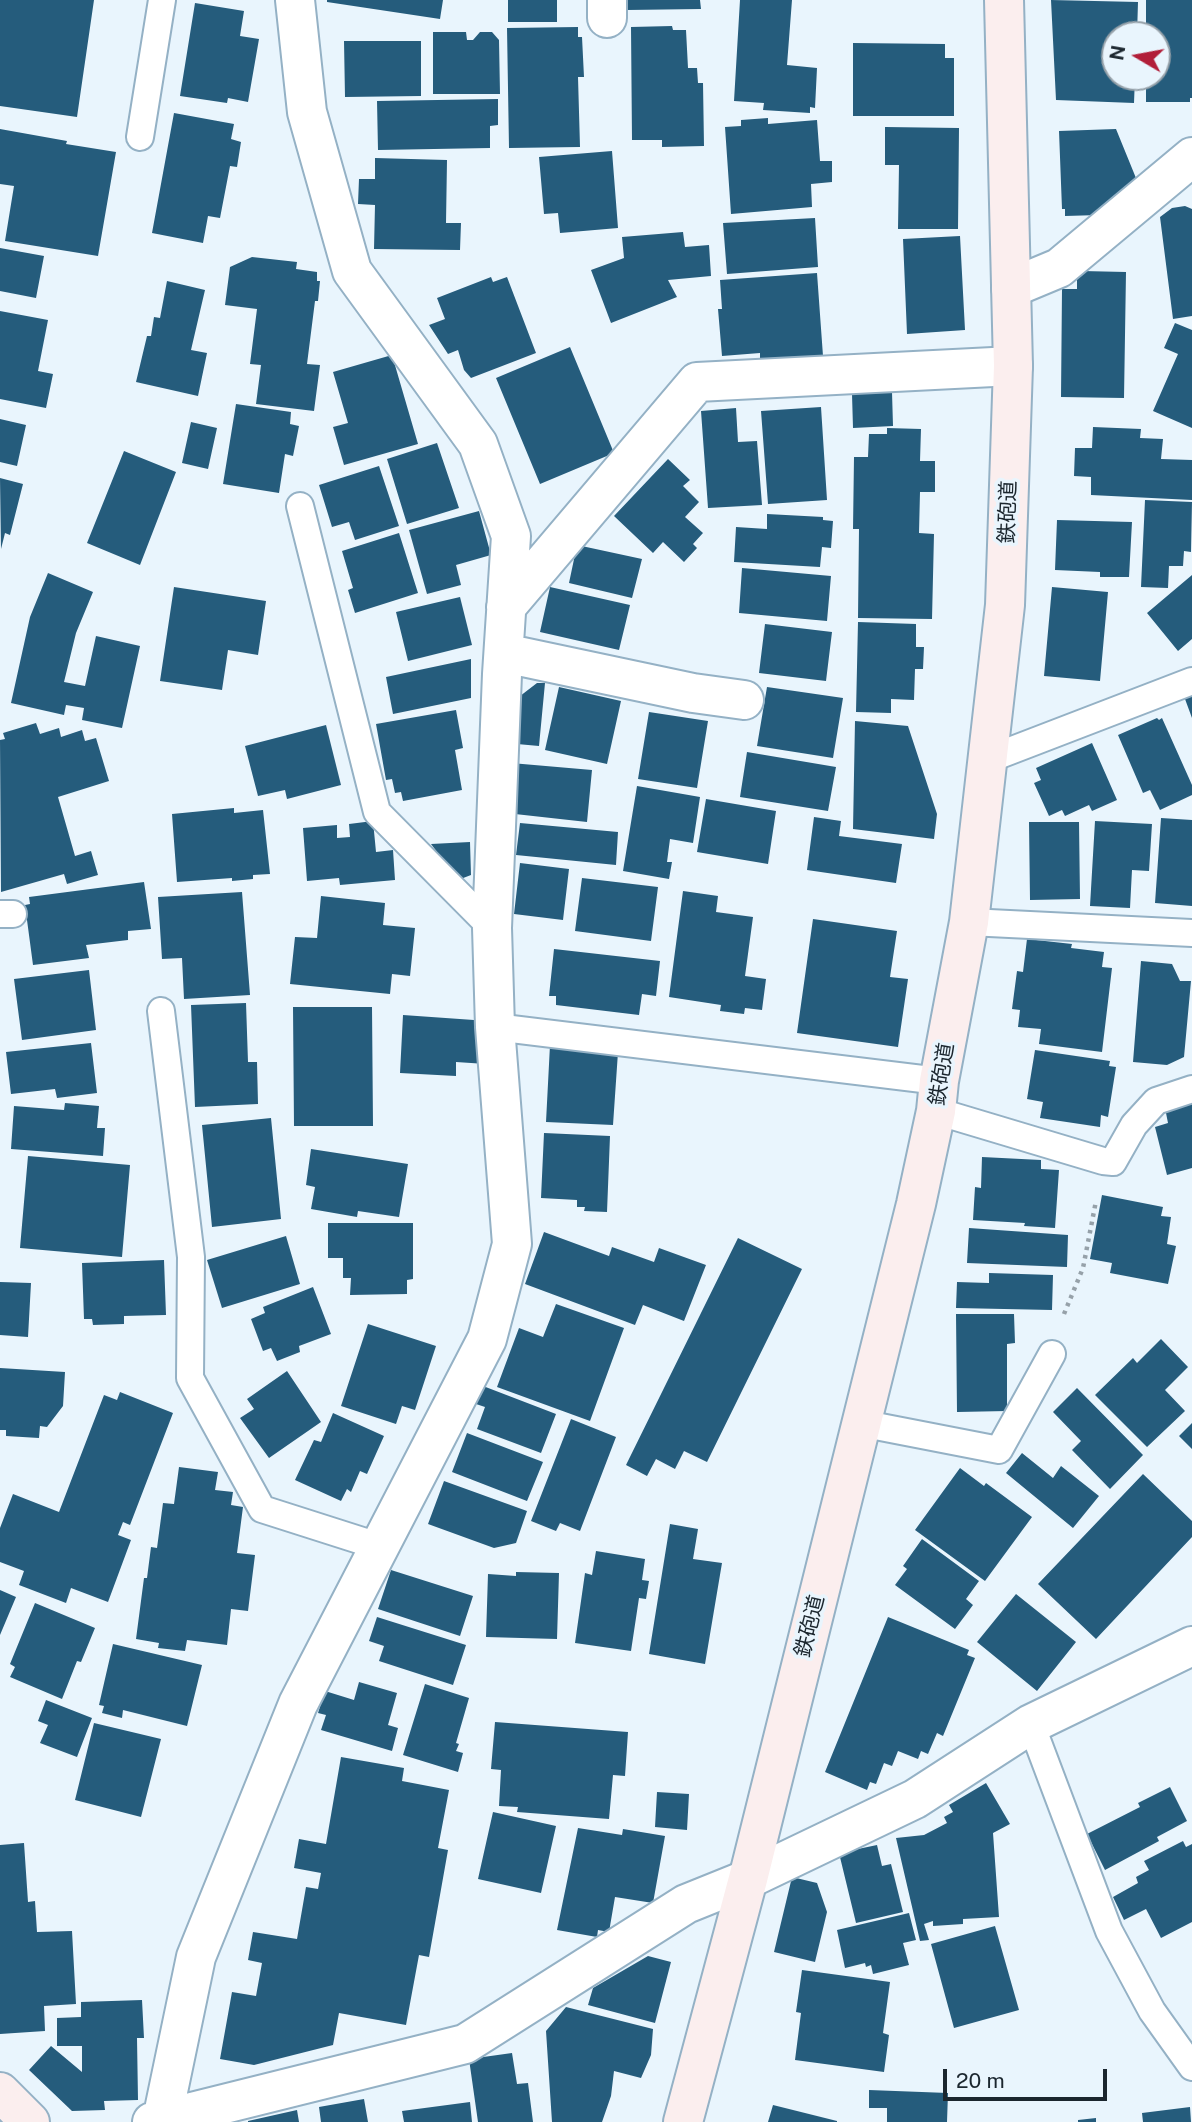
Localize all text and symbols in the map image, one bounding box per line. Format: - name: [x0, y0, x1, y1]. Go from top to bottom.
- north arrow: [1101, 21, 1171, 91]
- text: N: [1105, 43, 1129, 62]
- street label: 鉄砲道: [994, 480, 1022, 544]
- street label: 鉄砲道: [925, 1041, 959, 1107]
- street label: 鉄砲道: [790, 1592, 830, 1660]
- scale bar: [947, 2056, 1112, 2100]
- text: 20 m: [956, 2068, 1005, 2093]

